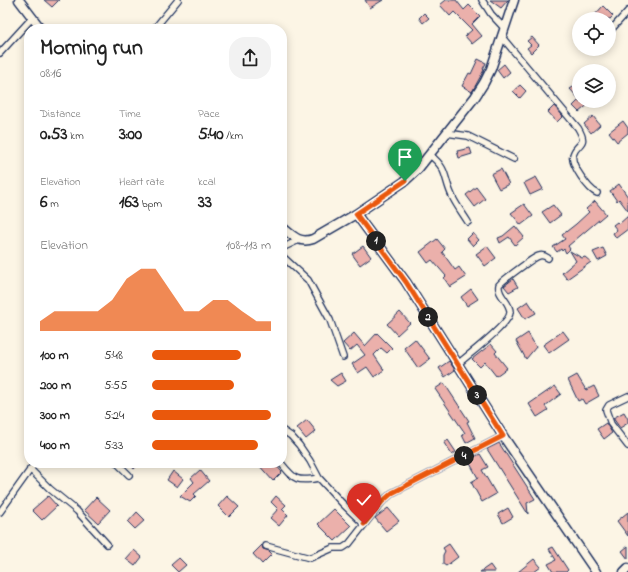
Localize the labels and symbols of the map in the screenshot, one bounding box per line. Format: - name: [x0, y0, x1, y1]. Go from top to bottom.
- pin: [388, 140, 422, 181]
- pin: 1: [366, 231, 386, 251]
- pin: 2: [418, 307, 438, 327]
- pin: 3: [467, 385, 487, 405]
- pin: 4: [454, 446, 474, 466]
- pin: [347, 483, 381, 524]

